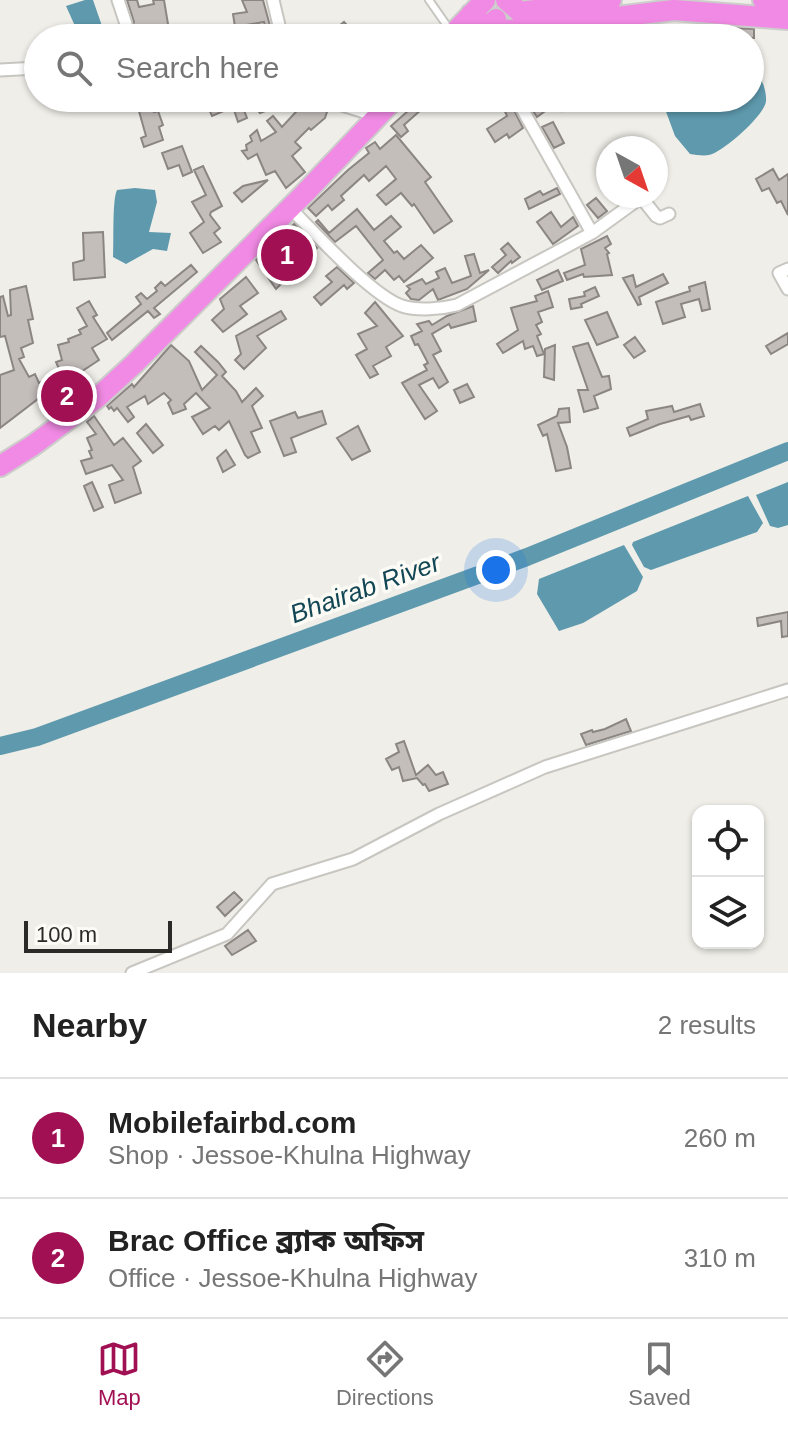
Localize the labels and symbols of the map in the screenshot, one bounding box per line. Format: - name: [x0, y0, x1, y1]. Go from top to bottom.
- north arrow: [596, 136, 668, 208]
- pin: 1: [261, 225, 313, 285]
- pin: 2: [41, 366, 93, 426]
- water label: Bhairab River: [286, 547, 445, 629]
- your location: [476, 550, 516, 590]
- scale bar: [24, 917, 172, 953]

